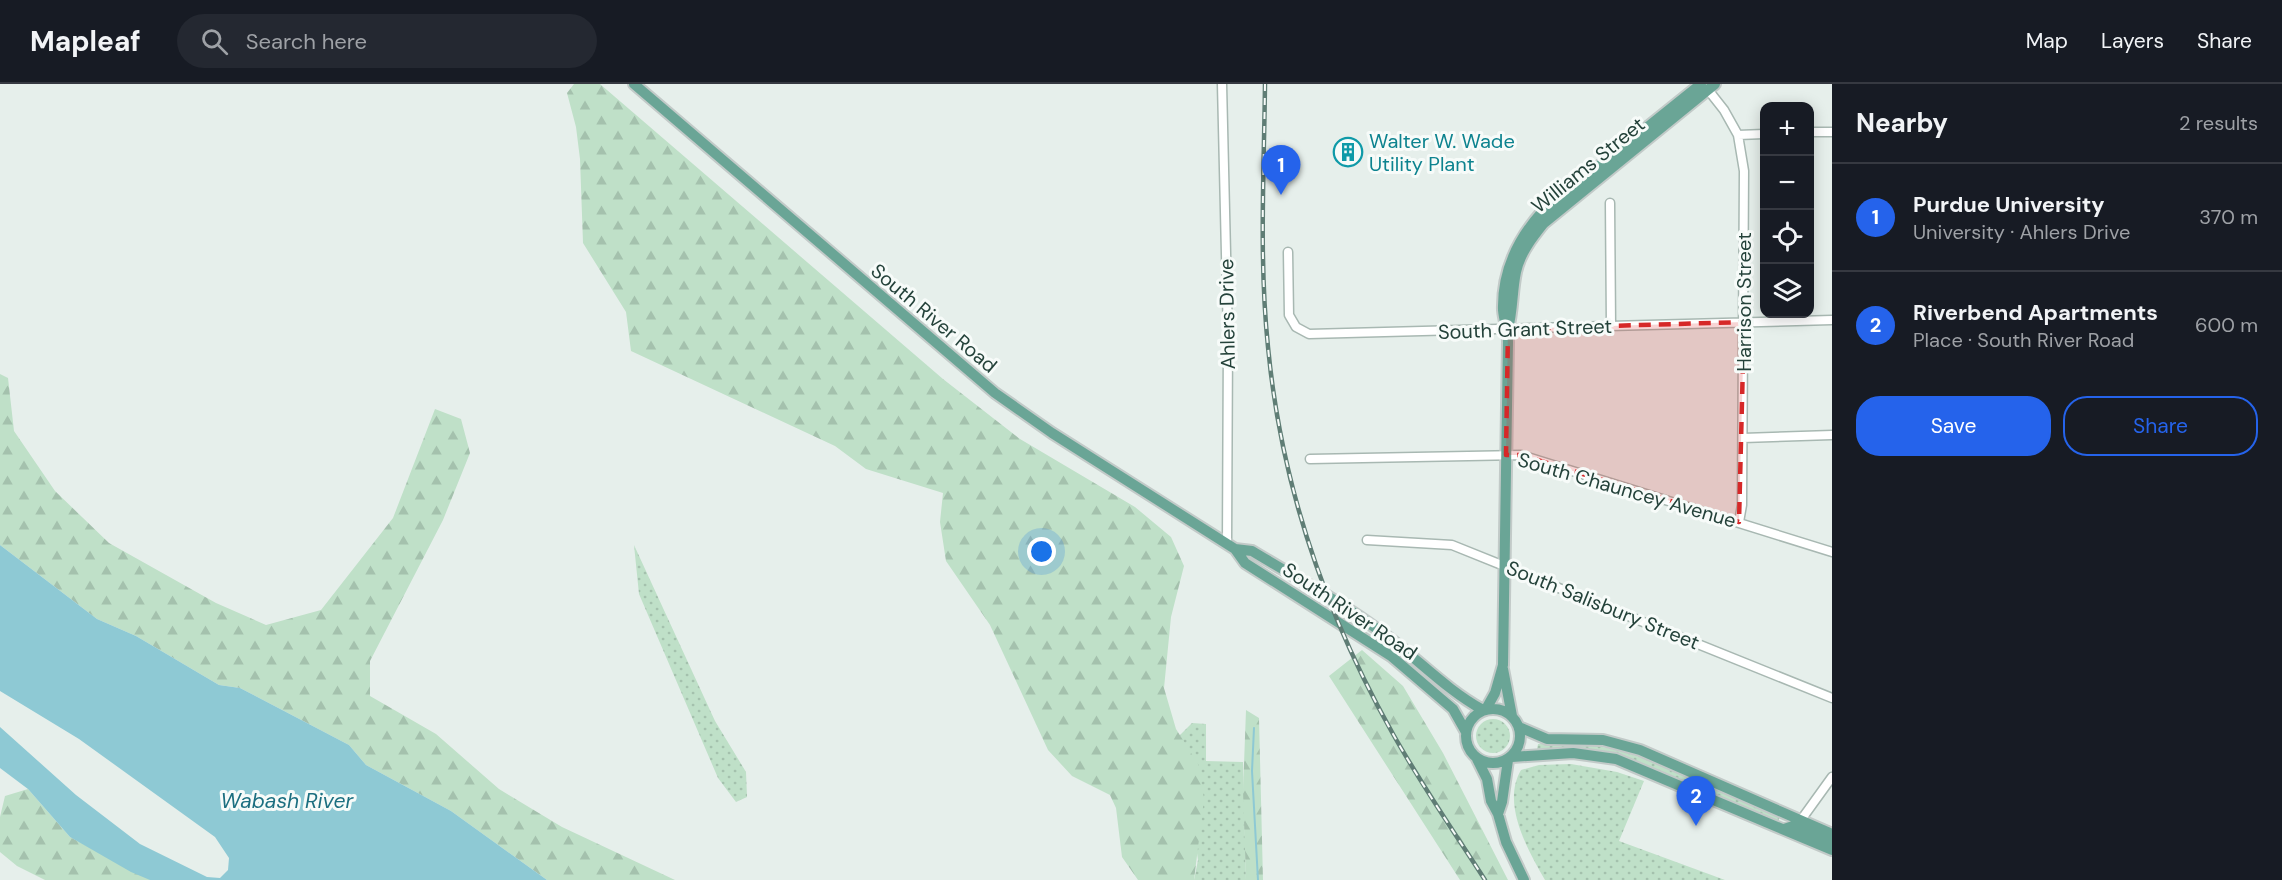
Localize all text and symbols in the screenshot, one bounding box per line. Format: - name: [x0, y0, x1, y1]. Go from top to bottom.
- search box: [177, 14, 597, 68]
- text: Mapleaf: [30, 23, 141, 60]
- icon: search: [198, 25, 231, 58]
- text: Search here: [246, 27, 367, 56]
- text: Map: [2026, 27, 2068, 55]
- text: Layers: [2101, 27, 2164, 55]
- text: Share: [2197, 27, 2252, 55]
- map controls: [1760, 102, 1814, 318]
- button: +: [1760, 102, 1814, 156]
- text: Nearby: [1856, 106, 1948, 140]
- text: 2 results: [2179, 110, 2258, 136]
- street label: Williams Street: [1526, 111, 1650, 219]
- place label: Walter W. Wade Utility Plant: [1369, 128, 1515, 177]
- building icon: Walter W. Wade Utility Plant: [1332, 136, 1364, 168]
- pin: 1: [1262, 146, 1300, 195]
- button: −: [1760, 156, 1814, 210]
- text: Purdue University: [1913, 190, 2105, 219]
- text: 1: [1872, 204, 1879, 230]
- text: 370 m: [2199, 204, 2258, 230]
- button: locate: [1760, 210, 1814, 264]
- text: University · Ahlers Drive: [1913, 219, 2130, 245]
- street label: Harrison Street: [1731, 232, 1757, 372]
- street label: South River Road: [866, 258, 1002, 378]
- street label: Ahlers Drive: [1213, 258, 1241, 370]
- button: layers: [1760, 264, 1814, 318]
- text: Riverbend Apartments: [1913, 298, 2158, 327]
- text: 2: [1870, 312, 1881, 338]
- text: 600 m: [2195, 312, 2258, 338]
- street label: South Grant Street: [1437, 313, 1613, 345]
- text: Place · South River Road: [1913, 327, 2134, 353]
- button: Save: [1856, 396, 2051, 456]
- button: Share: [2063, 396, 2258, 456]
- street label: South Chauncey Avenue: [1515, 446, 1739, 534]
- your location: [1027, 537, 1056, 566]
- street label: South Salisbury Street: [1503, 554, 1703, 656]
- street label: South River Road: [1278, 556, 1422, 666]
- pin: 2: [1676, 776, 1716, 826]
- water label: Wabash River: [221, 787, 355, 815]

